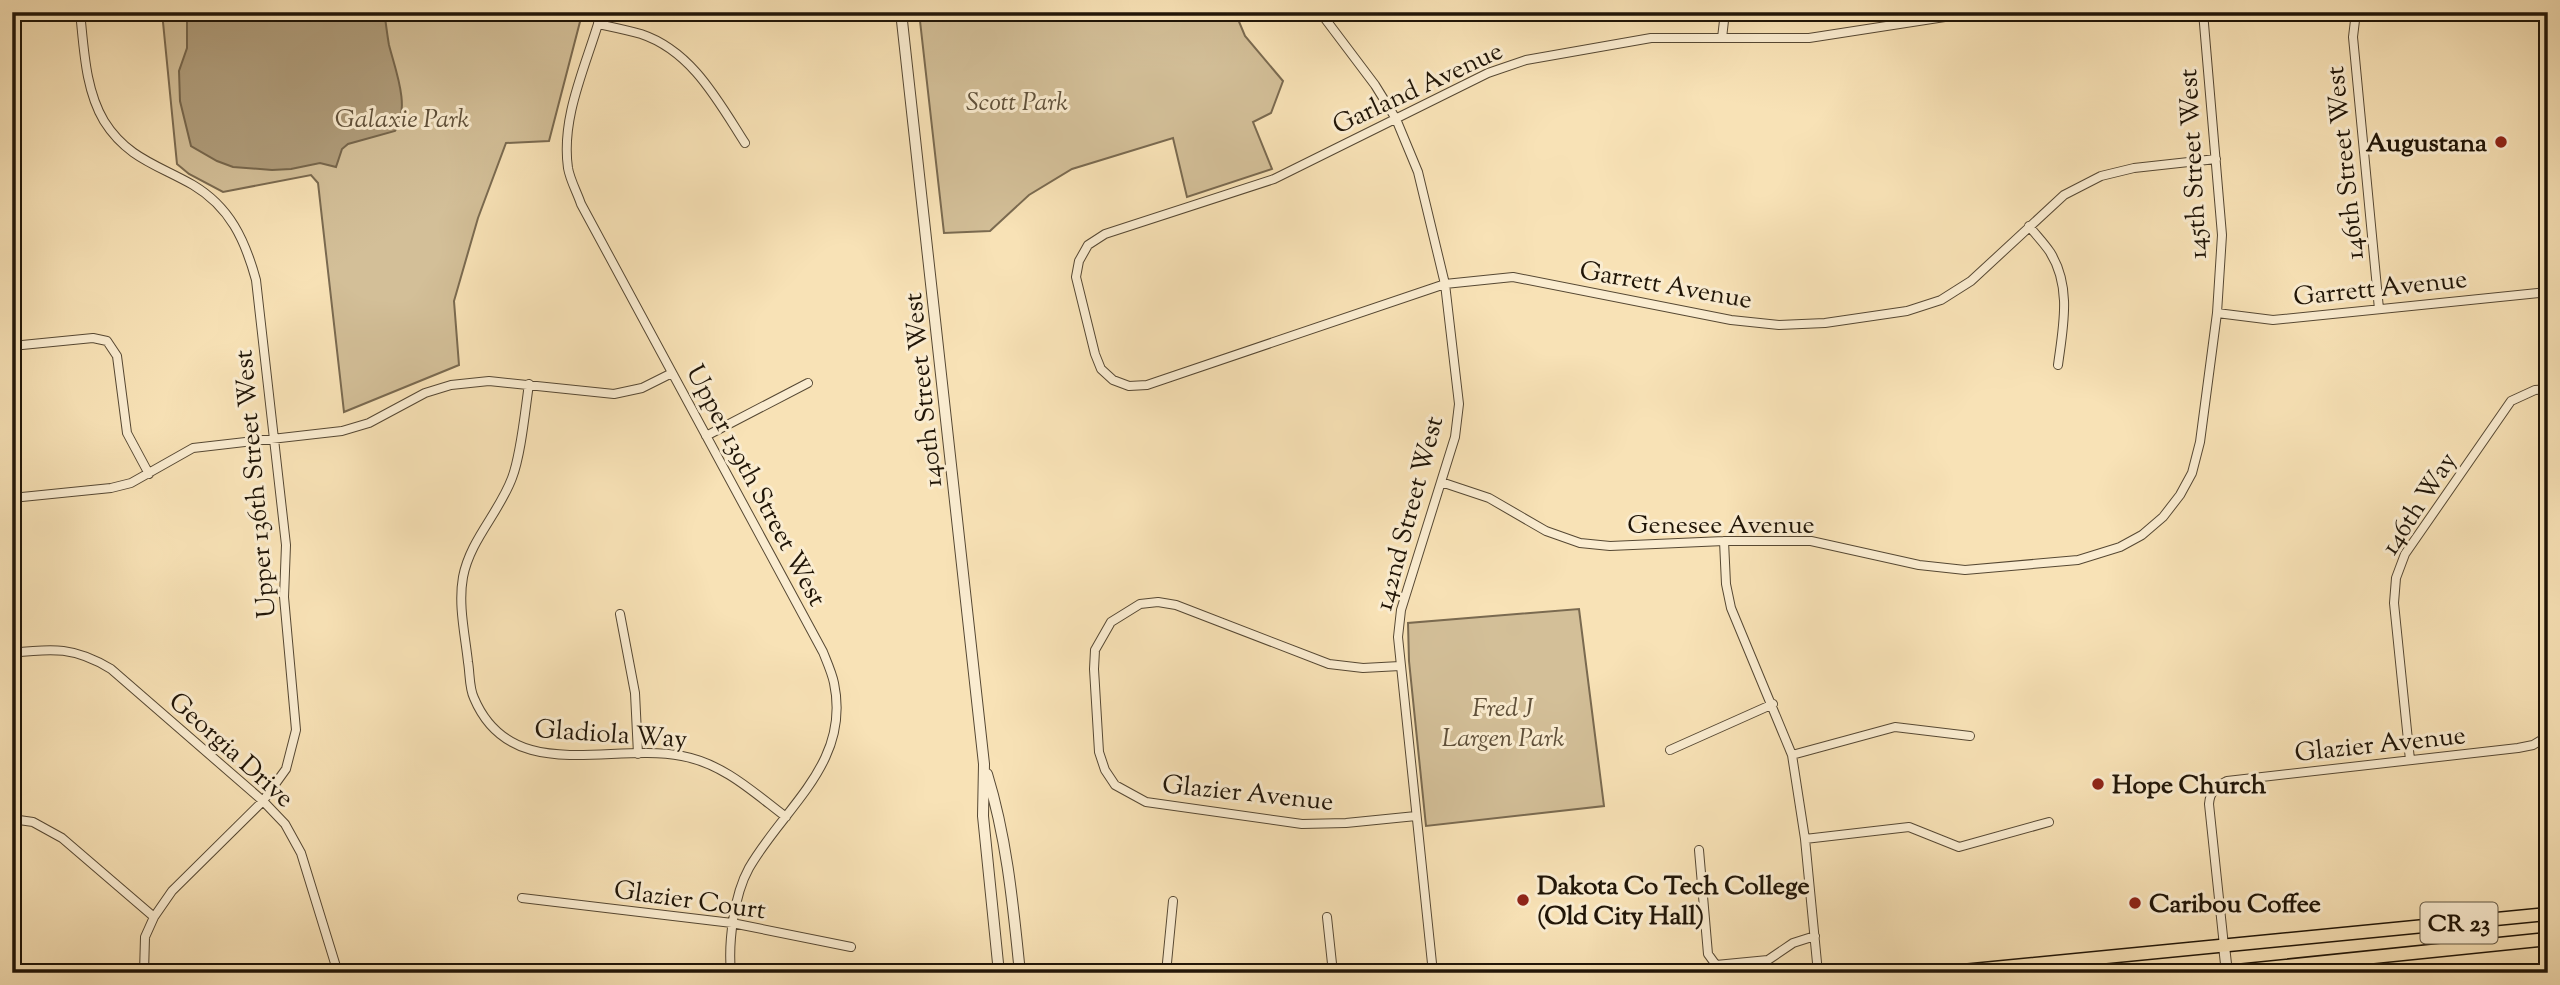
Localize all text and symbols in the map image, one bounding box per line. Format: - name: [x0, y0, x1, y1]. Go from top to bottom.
- street label: Garland Avenue: [1327, 34, 1509, 145]
- street label: 146th Street West: [2318, 64, 2375, 261]
- street label: 145th Street West: [2171, 68, 2218, 260]
- park label: Scott Park: [966, 85, 1068, 122]
- park label: Galaxie Park: [335, 102, 470, 139]
- place label: Augustana: [2366, 126, 2487, 163]
- marker: Augustana: [2493, 134, 2509, 150]
- street label: Garrett Avenue: [1576, 253, 1755, 320]
- street label: Garrett Avenue: [2292, 262, 2469, 317]
- street label: 140th Street West: [896, 291, 953, 489]
- street label: Upper 136th Street West: [226, 348, 287, 619]
- street label: Upper 139th Street West: [675, 359, 834, 614]
- street label: 142nd Street West: [1367, 412, 1454, 615]
- street label: 146th Way: [2373, 446, 2467, 563]
- street label: Genesee Avenue: [1627, 508, 1815, 545]
- street label: Georgia Drive: [159, 684, 301, 817]
- park label: Fred J Largen Park: [1442, 691, 1565, 758]
- street label: Gladiola Way: [533, 712, 688, 759]
- street label: Glazier Avenue: [2293, 718, 2468, 773]
- street label: Glazier Avenue: [1160, 767, 1335, 822]
- place label: Hope Church: [2112, 768, 2267, 805]
- marker: Hope Church: [2090, 776, 2106, 792]
- place label: Dakota Co Tech College (Old City Hall): [1537, 869, 1810, 936]
- street label: Glazier Court: [611, 873, 768, 930]
- place label: Caribou Coffee: [2149, 887, 2321, 924]
- marker: Dakota Co Tech College (Old City Hall): [1515, 892, 1531, 908]
- marker: Caribou Coffee: [2127, 895, 2143, 911]
- road number: CR 23: [2420, 903, 2498, 944]

